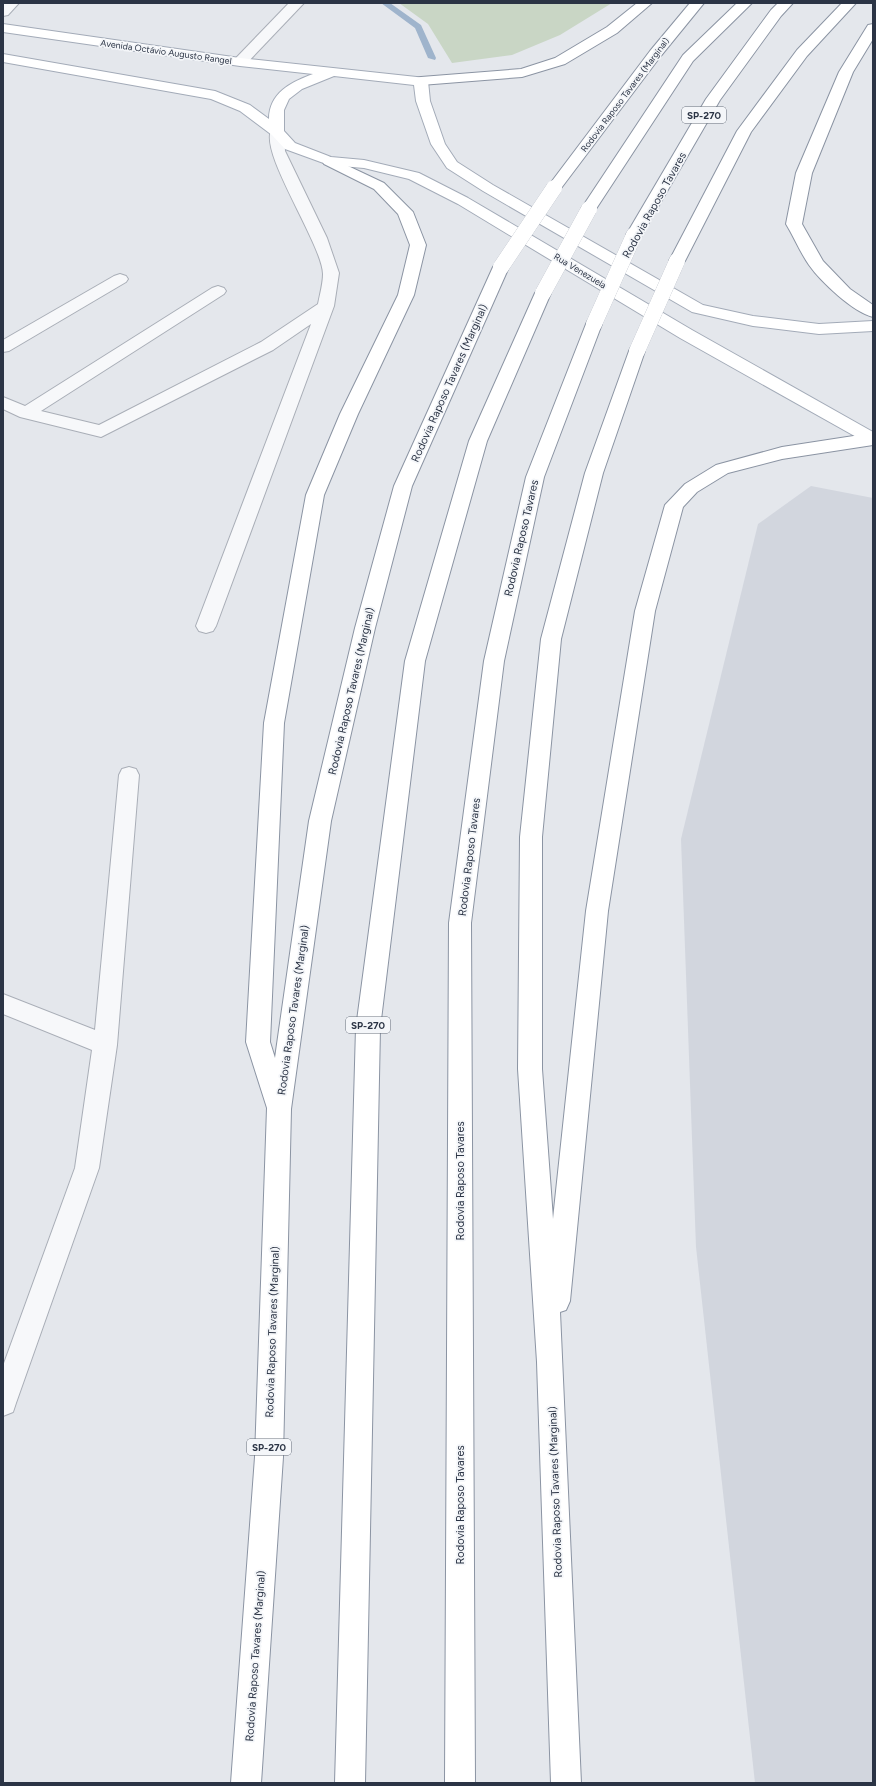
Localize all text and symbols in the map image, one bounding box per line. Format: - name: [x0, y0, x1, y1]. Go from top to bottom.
- street label: Rodovia Raposo Tavares (Marginal): [578, 35, 671, 154]
- street label: Avenida Octávio Augusto Rangel: [100, 37, 232, 66]
- road number: SP-270: [682, 107, 726, 123]
- street label: Rodovia Raposo Tavares: [620, 150, 689, 260]
- street label: Rua Venezuela: [552, 251, 609, 291]
- street label: Rodovia Raposo Tavares (Marginal): [409, 302, 490, 464]
- street label: Rodovia Raposo Tavares: [502, 479, 541, 598]
- street label: Rodovia Raposo Tavares (Marginal): [326, 606, 377, 776]
- street label: Rodovia Raposo Tavares: [456, 797, 483, 917]
- street label: Rodovia Raposo Tavares (Marginal): [275, 924, 312, 1096]
- road number: SP-270: [346, 1017, 390, 1033]
- street label: Rodovia Raposo Tavares: [454, 1121, 467, 1241]
- street label: Rodovia Raposo Tavares (Marginal): [263, 1246, 282, 1418]
- street label: Rodovia Raposo Tavares (Marginal): [546, 1406, 565, 1578]
- road number: SP-270: [247, 1439, 291, 1455]
- street label: Rodovia Raposo Tavares: [454, 1445, 467, 1565]
- street label: Rodovia Raposo Tavares (Marginal): [243, 1570, 268, 1742]

